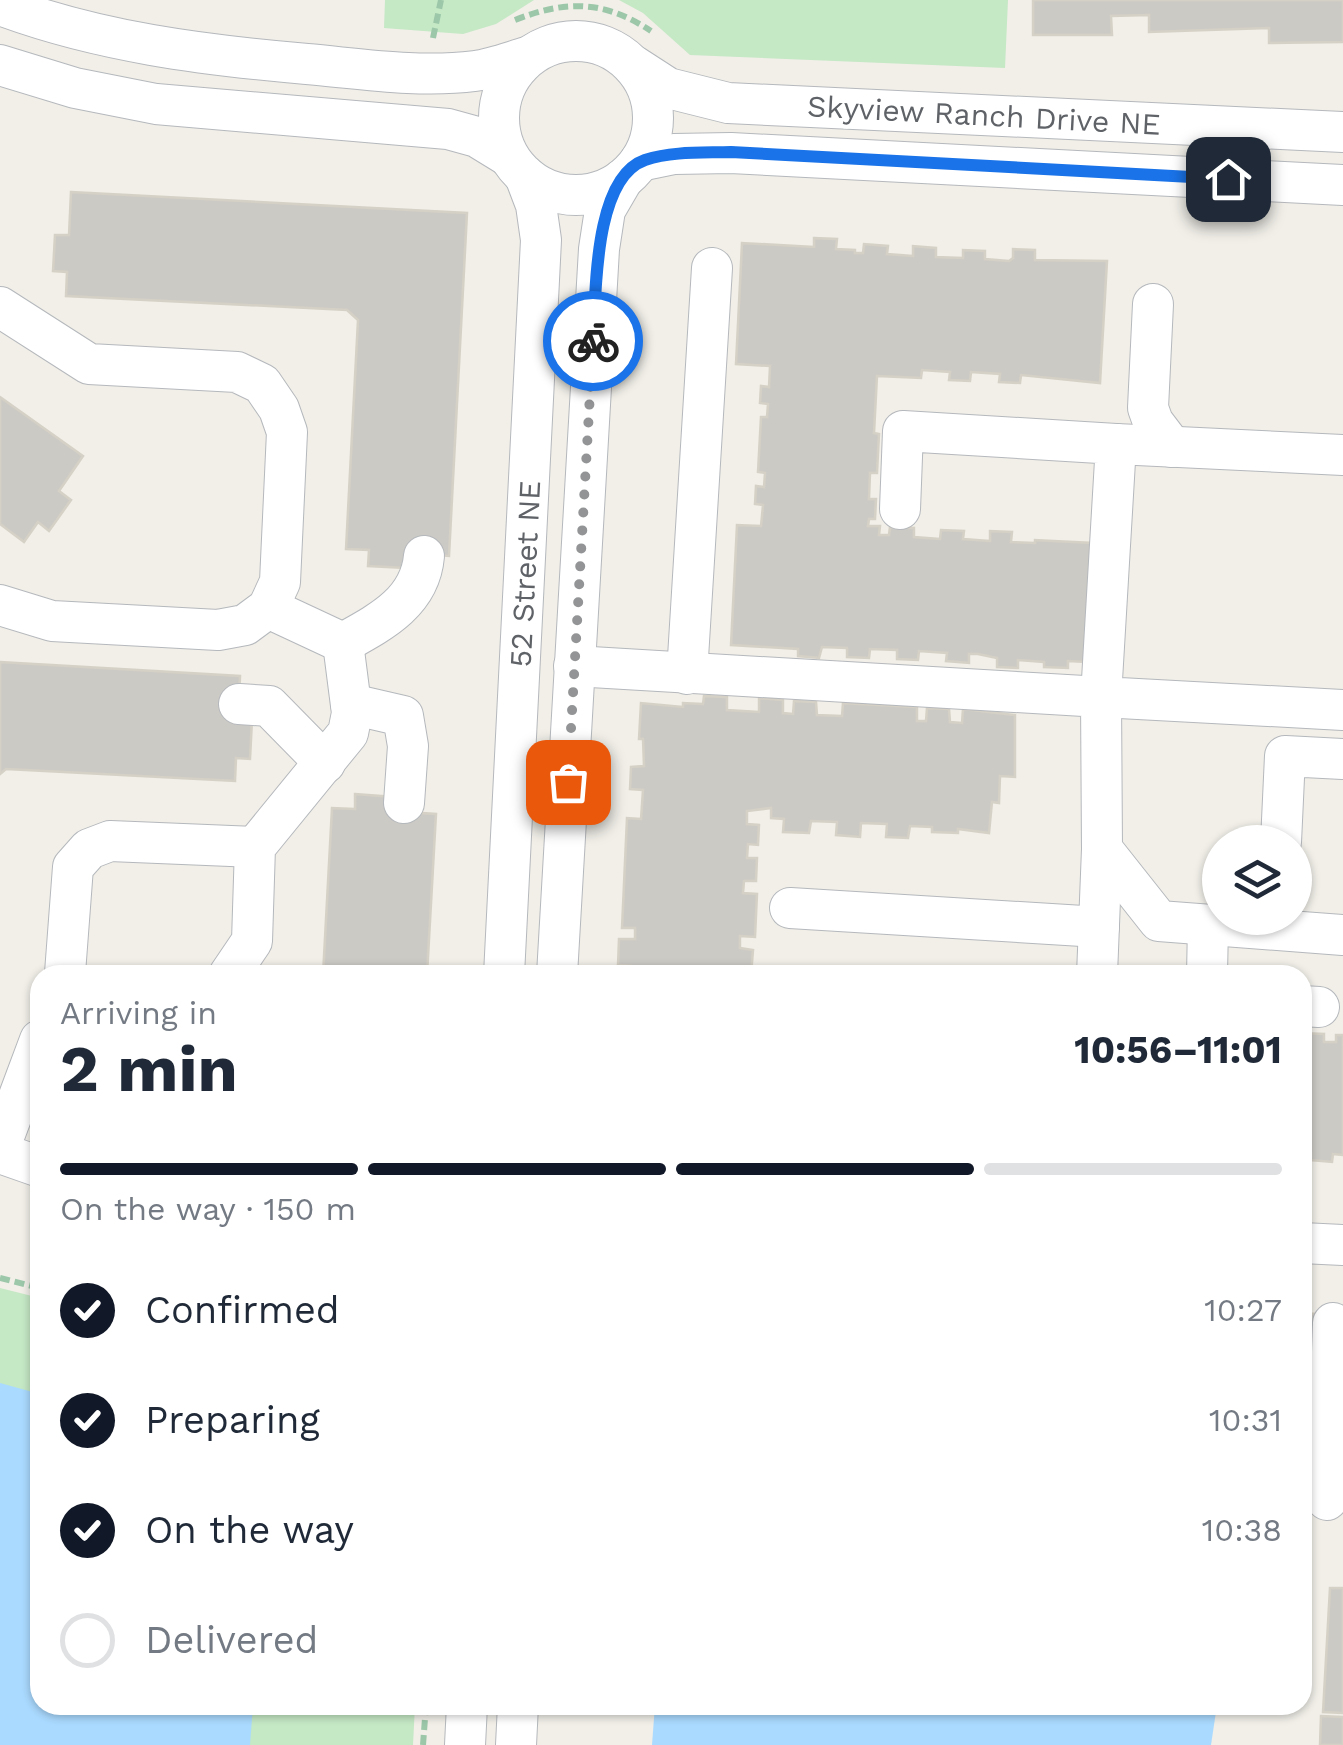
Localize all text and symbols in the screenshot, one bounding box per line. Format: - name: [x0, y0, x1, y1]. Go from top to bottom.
- street label: Skyview Ranch Drive NE: [806, 88, 1162, 142]
- pin: [1186, 137, 1271, 222]
- icon: home: [1201, 152, 1256, 207]
- courier: [543, 291, 643, 391]
- icon: bike: [566, 314, 621, 369]
- street label: 52 Street NE: [503, 480, 547, 668]
- pin: [526, 740, 611, 825]
- icon: bag: [541, 755, 596, 810]
- map controls: [1202, 825, 1312, 935]
- button: layers: [1202, 825, 1312, 935]
- text: Arriving in: [60, 994, 217, 1032]
- text: 10:56–11:01: [1074, 1028, 1282, 1072]
- text: 2 min: [60, 1031, 238, 1107]
- text: On the way · 150 m: [60, 1190, 356, 1228]
- icon: check: [60, 1283, 115, 1338]
- text: Confirmed: [145, 1288, 340, 1332]
- text: 10:27: [1204, 1291, 1282, 1329]
- icon: check: [60, 1393, 115, 1448]
- text: Preparing: [145, 1398, 320, 1442]
- text: 10:31: [1209, 1401, 1282, 1439]
- icon: check: [60, 1503, 115, 1558]
- text: On the way: [145, 1508, 354, 1552]
- text: 10:38: [1202, 1511, 1282, 1549]
- text: Delivered: [145, 1618, 318, 1662]

